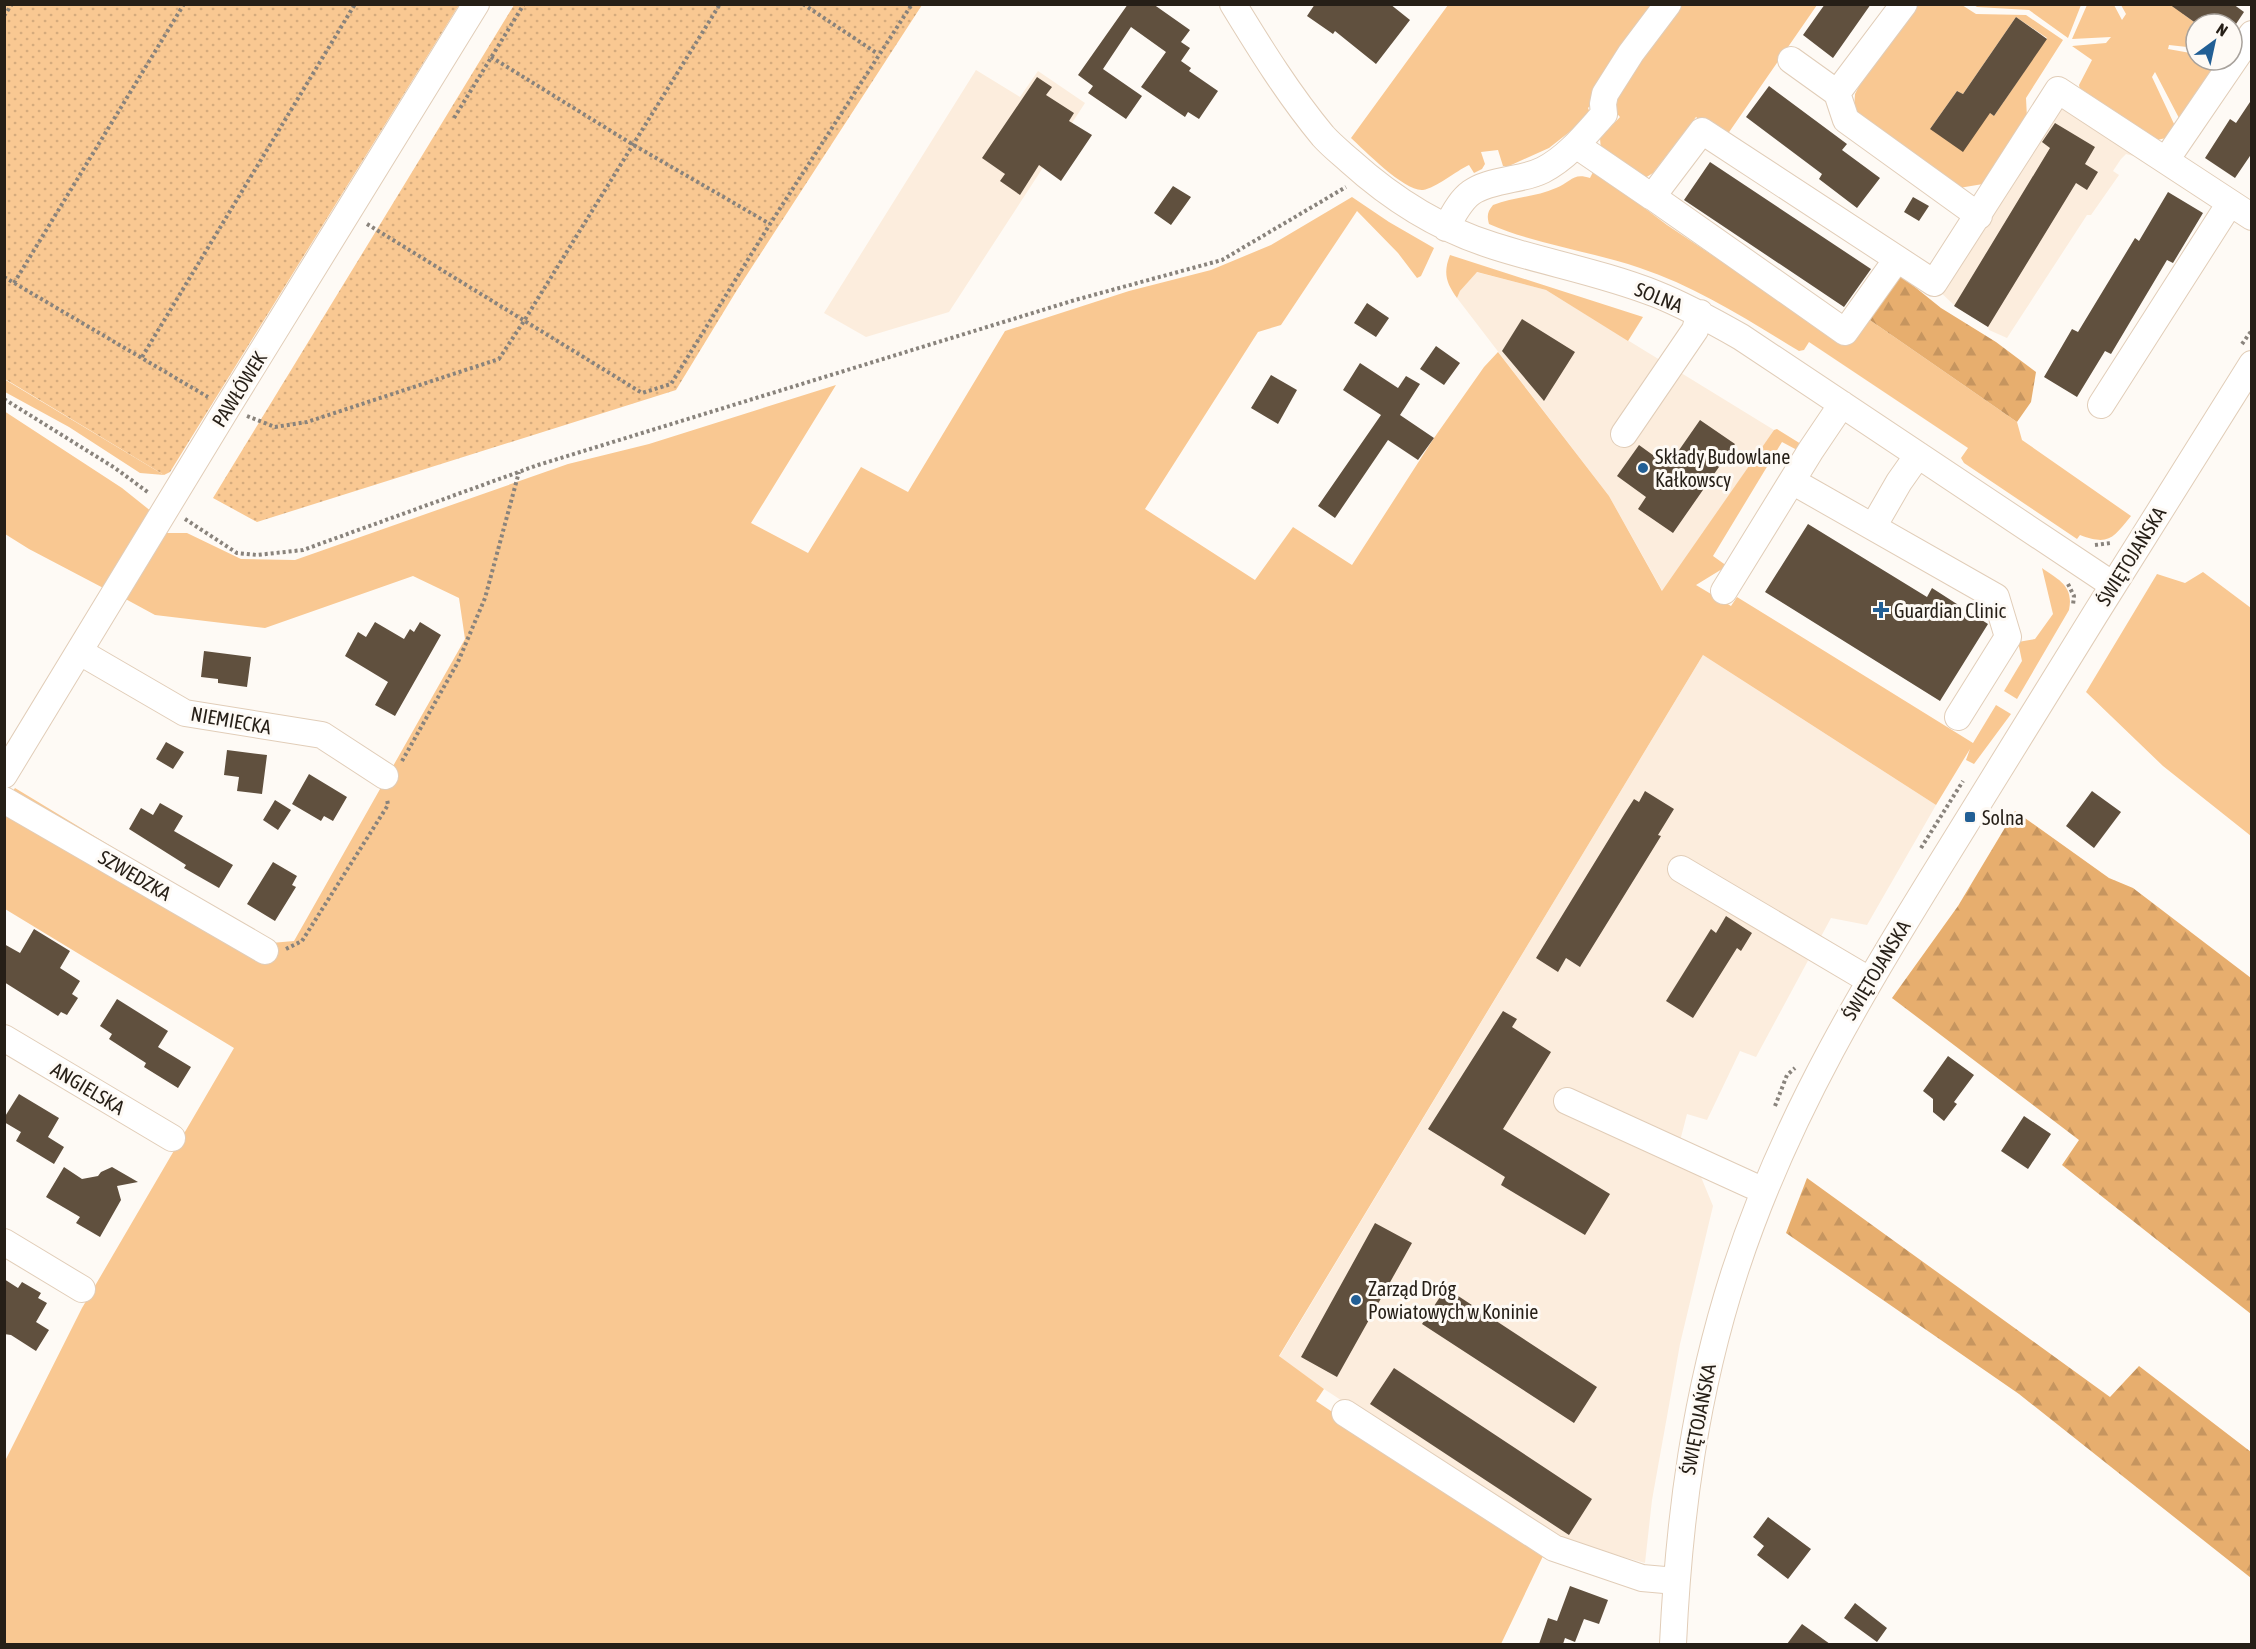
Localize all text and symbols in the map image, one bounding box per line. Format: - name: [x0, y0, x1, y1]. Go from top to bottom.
- north arrow: [2184, 12, 2244, 72]
- text: N: [2213, 19, 2231, 40]
- street label: SOLNA: [1632, 277, 1686, 317]
- street label: PAWŁÓWEK: [207, 347, 271, 431]
- place label: Składy Budowlane Kałkowscy: [1655, 445, 1790, 491]
- marker: Składy Budowlane Kałkowscy: [1636, 461, 1650, 475]
- street label: ŚWIĘTOJAŃSKA: [2092, 502, 2171, 610]
- place label: Guardian Clinic: [1894, 599, 2006, 622]
- marker: Guardian Clinic: [1872, 601, 1890, 619]
- street label: NIEMIECKA: [189, 702, 273, 738]
- place label: Solna: [1982, 806, 2024, 829]
- marker: Solna: [1963, 810, 1977, 824]
- street label: SZWEDZKA: [95, 845, 175, 905]
- street label: ŚWIĘTOJAŃSKA: [1837, 916, 1916, 1024]
- street label: ANGIELSKA: [47, 1057, 129, 1119]
- place label: Zarząd Dróg Powiatowych w Koninie: [1368, 1277, 1538, 1323]
- marker: Zarząd Dróg Powiatowych w Koninie: [1349, 1293, 1363, 1307]
- street label: ŚWIĘTOJAŃSKA: [1676, 1362, 1721, 1476]

